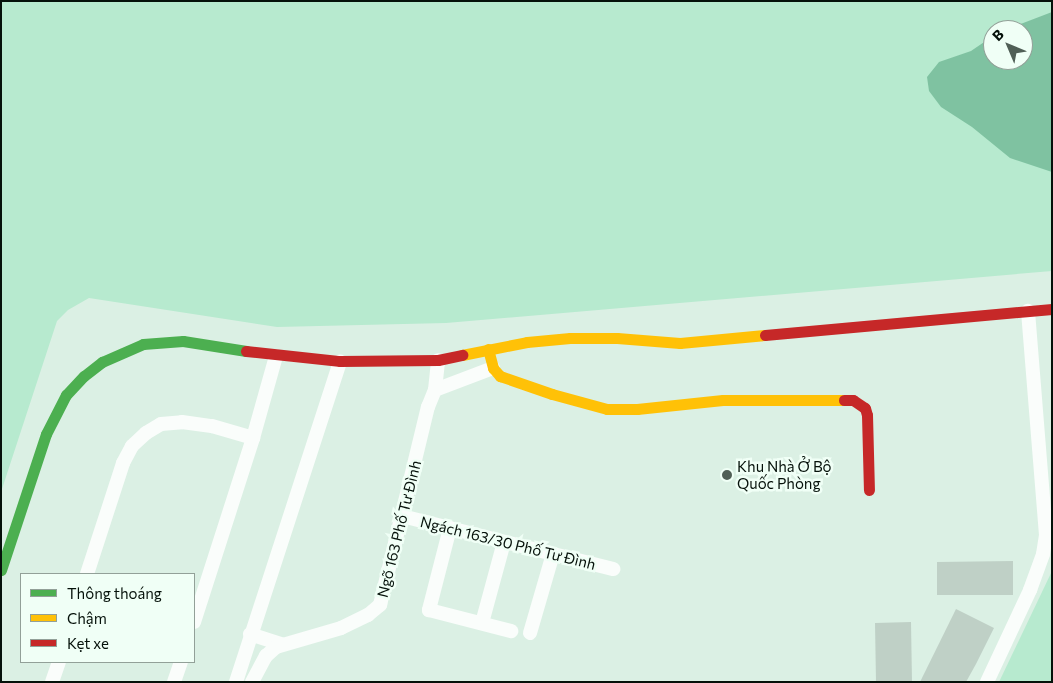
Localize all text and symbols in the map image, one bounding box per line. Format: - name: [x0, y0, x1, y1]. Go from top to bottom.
- north arrow: [983, 20, 1033, 70]
- text: B: [988, 25, 1007, 44]
- place label: Khu Nhà Ở Bộ Quốc Phòng: [737, 457, 832, 492]
- street label: Ngõ 163 Phố Tư Đình: [373, 459, 425, 599]
- marker: Khu Nhà Ở Bộ Quốc Phòng: [721, 469, 733, 481]
- street label: Ngách 163/30 Phố Tư Đình: [418, 512, 598, 574]
- legend: [20, 573, 195, 663]
- text: Thông thoáng: [67, 584, 162, 602]
- text: Chậm: [67, 609, 107, 627]
- text: Kẹt xe: [67, 634, 109, 652]

